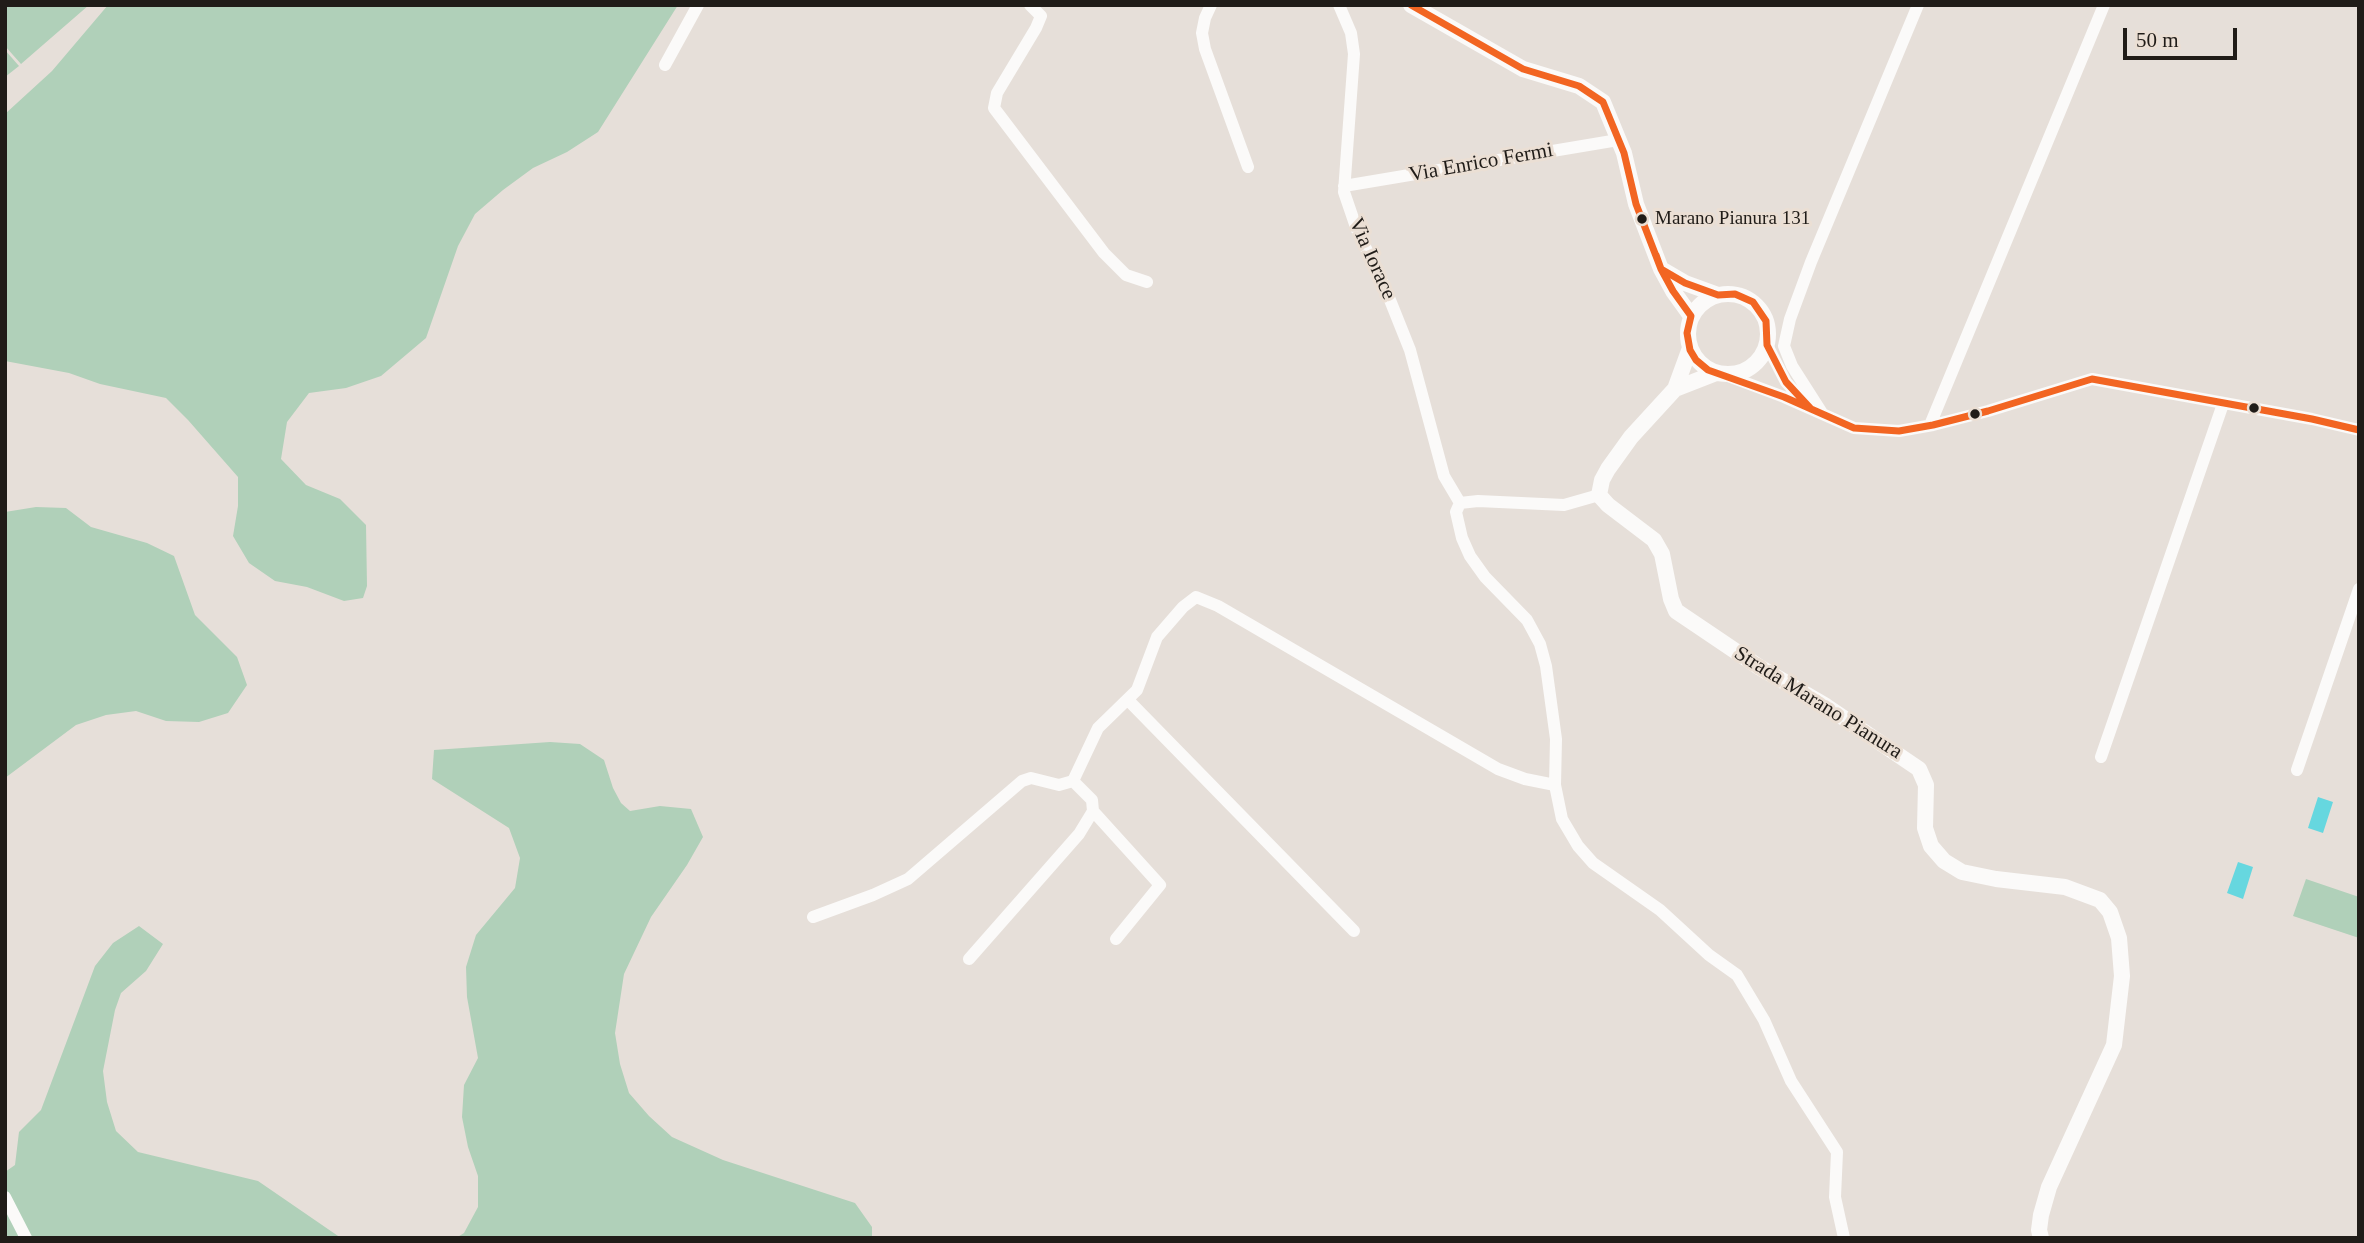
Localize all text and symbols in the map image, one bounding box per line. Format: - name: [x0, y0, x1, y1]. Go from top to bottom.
- scale bar: [2126, 14, 2240, 58]
- text: 50 m: [2136, 28, 2179, 52]
- street label: Via Enrico Fermi: [1407, 138, 1555, 188]
- place label: Marano Pianura 131: [1655, 208, 1810, 230]
- marker: Marano Pianura 131: [1635, 212, 1649, 226]
- street label: Via Iorace: [1343, 214, 1401, 304]
- unlabelled marker: [2247, 401, 2261, 415]
- unlabelled marker: [1968, 407, 1982, 421]
- street label: Strada Marano Pianura: [1729, 641, 1907, 765]

